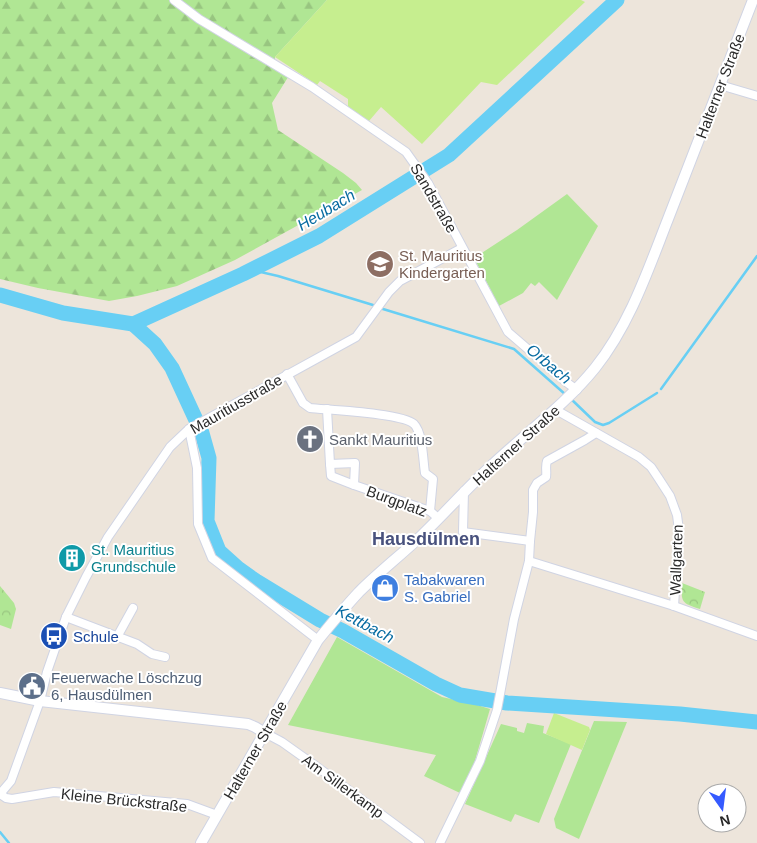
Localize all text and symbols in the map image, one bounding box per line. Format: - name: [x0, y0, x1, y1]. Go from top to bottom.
- street label: Halterner Straße: [692, 31, 748, 141]
- street label: Sandstraße: [407, 160, 461, 236]
- water label: Heubach: [294, 186, 358, 234]
- place label: St. Mauritius Kindergarten: [399, 247, 485, 281]
- school or university icon: St. Mauritius Kindergarten: [365, 249, 395, 279]
- water label: Orbach: [523, 341, 575, 387]
- street label: Mauritiusstraße: [187, 371, 285, 437]
- street label: Halterner Straße: [469, 402, 563, 488]
- church icon: Sankt Mauritius: [295, 424, 325, 454]
- place label: Sankt Mauritius: [329, 431, 432, 448]
- street label: Burgplatz: [364, 482, 430, 520]
- street label: Wallgarten: [666, 524, 686, 596]
- district label: Hausdülmen: [372, 529, 480, 549]
- place label: St. Mauritius Grundschule: [91, 541, 176, 575]
- building icon: St. Mauritius Grundschule: [57, 543, 87, 573]
- place label: Tabakwaren S. Gabriel: [404, 571, 485, 605]
- shop icon: Tabakwaren S. Gabriel: [370, 573, 400, 603]
- water label: Kettbach: [333, 602, 397, 646]
- bus stop icon: Schule: [39, 621, 69, 651]
- place label: Schule: [73, 628, 119, 645]
- place label: Feuerwache Löschzug 6, Hausdülmen: [51, 669, 202, 703]
- public building icon: Feuerwache Löschzug 6, Hausdülmen: [17, 671, 47, 701]
- street label: Halterner Straße: [220, 698, 290, 802]
- street label: Am Sillerkamp: [299, 751, 387, 821]
- north arrow: [697, 783, 747, 833]
- street label: Kleine Brückstraße: [60, 785, 188, 815]
- text: N: [718, 812, 732, 830]

